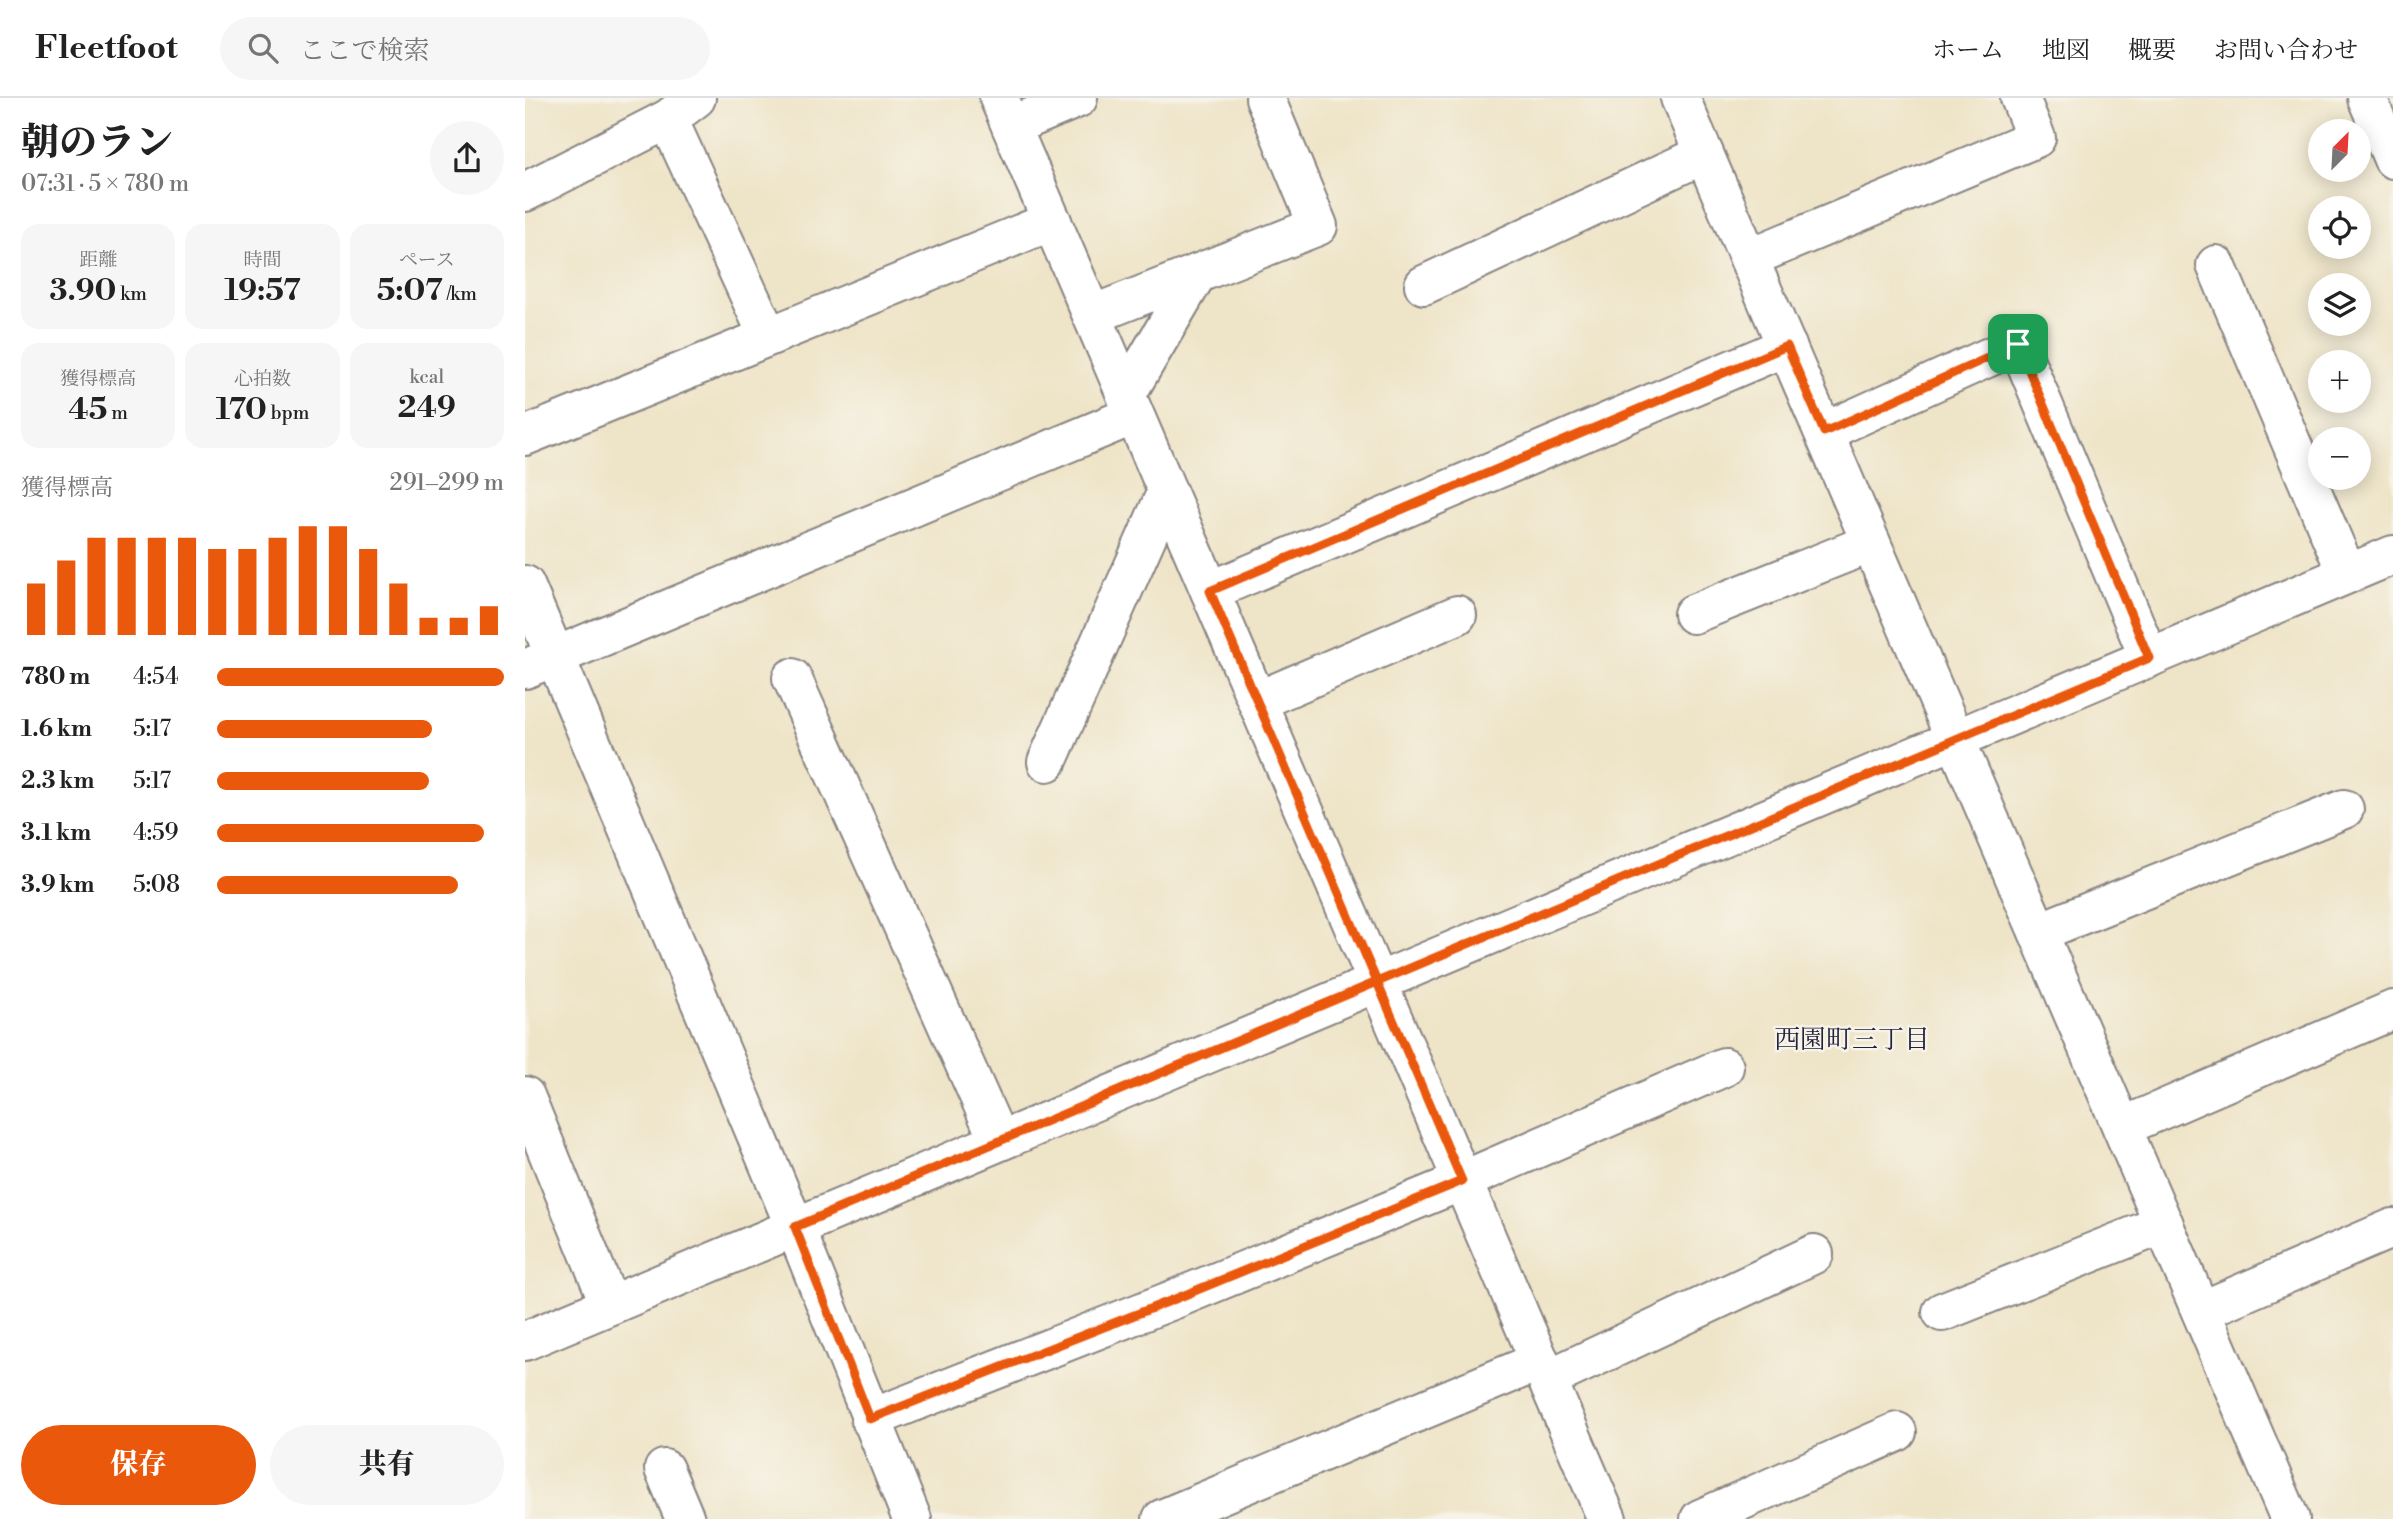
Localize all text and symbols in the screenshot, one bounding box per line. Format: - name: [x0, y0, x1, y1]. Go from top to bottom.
- search box: [220, 17, 710, 80]
- text: Fleetfoot: [35, 28, 178, 69]
- icon: search: [244, 29, 282, 67]
- text: ここで検索: [300, 35, 430, 67]
- text: ホーム: [1932, 36, 2004, 66]
- text: 地図: [2042, 36, 2090, 66]
- text: 概要: [2128, 36, 2176, 66]
- text: お問い合わせ: [2214, 36, 2358, 66]
- north arrow: [2308, 119, 2371, 182]
- map controls: [2308, 119, 2371, 490]
- text: 朝のラン: [21, 120, 173, 167]
- button: share: [430, 121, 504, 195]
- text: 07:31 · 5 × 780 m: [21, 170, 189, 198]
- button: locate: [2308, 196, 2371, 259]
- text: 距離: [79, 248, 117, 272]
- text: 時間: [243, 248, 282, 272]
- text: ペース: [399, 248, 455, 272]
- text: 3.90: [49, 272, 116, 310]
- text: 19:57: [224, 272, 301, 310]
- text: 5:07: [377, 272, 443, 310]
- button: layers: [2308, 273, 2371, 336]
- text: km: [116, 282, 147, 306]
- text: /km: [443, 282, 477, 306]
- pin: [1988, 314, 2048, 374]
- icon: arrive: [1999, 325, 2037, 363]
- button: +: [2308, 350, 2371, 413]
- text: kcal: [410, 365, 444, 389]
- text: 獲得標高: [60, 367, 136, 391]
- text: 心拍数: [234, 367, 291, 391]
- text: 249: [398, 389, 456, 427]
- text: 45: [69, 391, 107, 429]
- text: 170: [216, 391, 267, 429]
- text: m: [107, 401, 128, 425]
- text: bpm: [267, 401, 309, 425]
- button: −: [2308, 427, 2371, 490]
- text: 291–299 m: [390, 469, 504, 497]
- text: 獲得標高: [21, 474, 113, 502]
- text: 780 m: [21, 663, 90, 691]
- text: 4:54: [133, 663, 179, 691]
- text: 1.6 km: [21, 715, 92, 743]
- text: 5:17: [133, 715, 171, 743]
- text: 2.3 km: [21, 767, 94, 795]
- text: 5:17: [133, 767, 171, 795]
- text: 3.1 km: [21, 819, 91, 847]
- text: 4:59: [133, 819, 179, 847]
- text: 3.9 km: [21, 871, 94, 899]
- text: 5:08: [133, 871, 180, 899]
- district label: 西園町三丁目: [1774, 1024, 1930, 1056]
- button: 保存: [21, 1425, 256, 1505]
- button: 共有: [270, 1425, 504, 1505]

